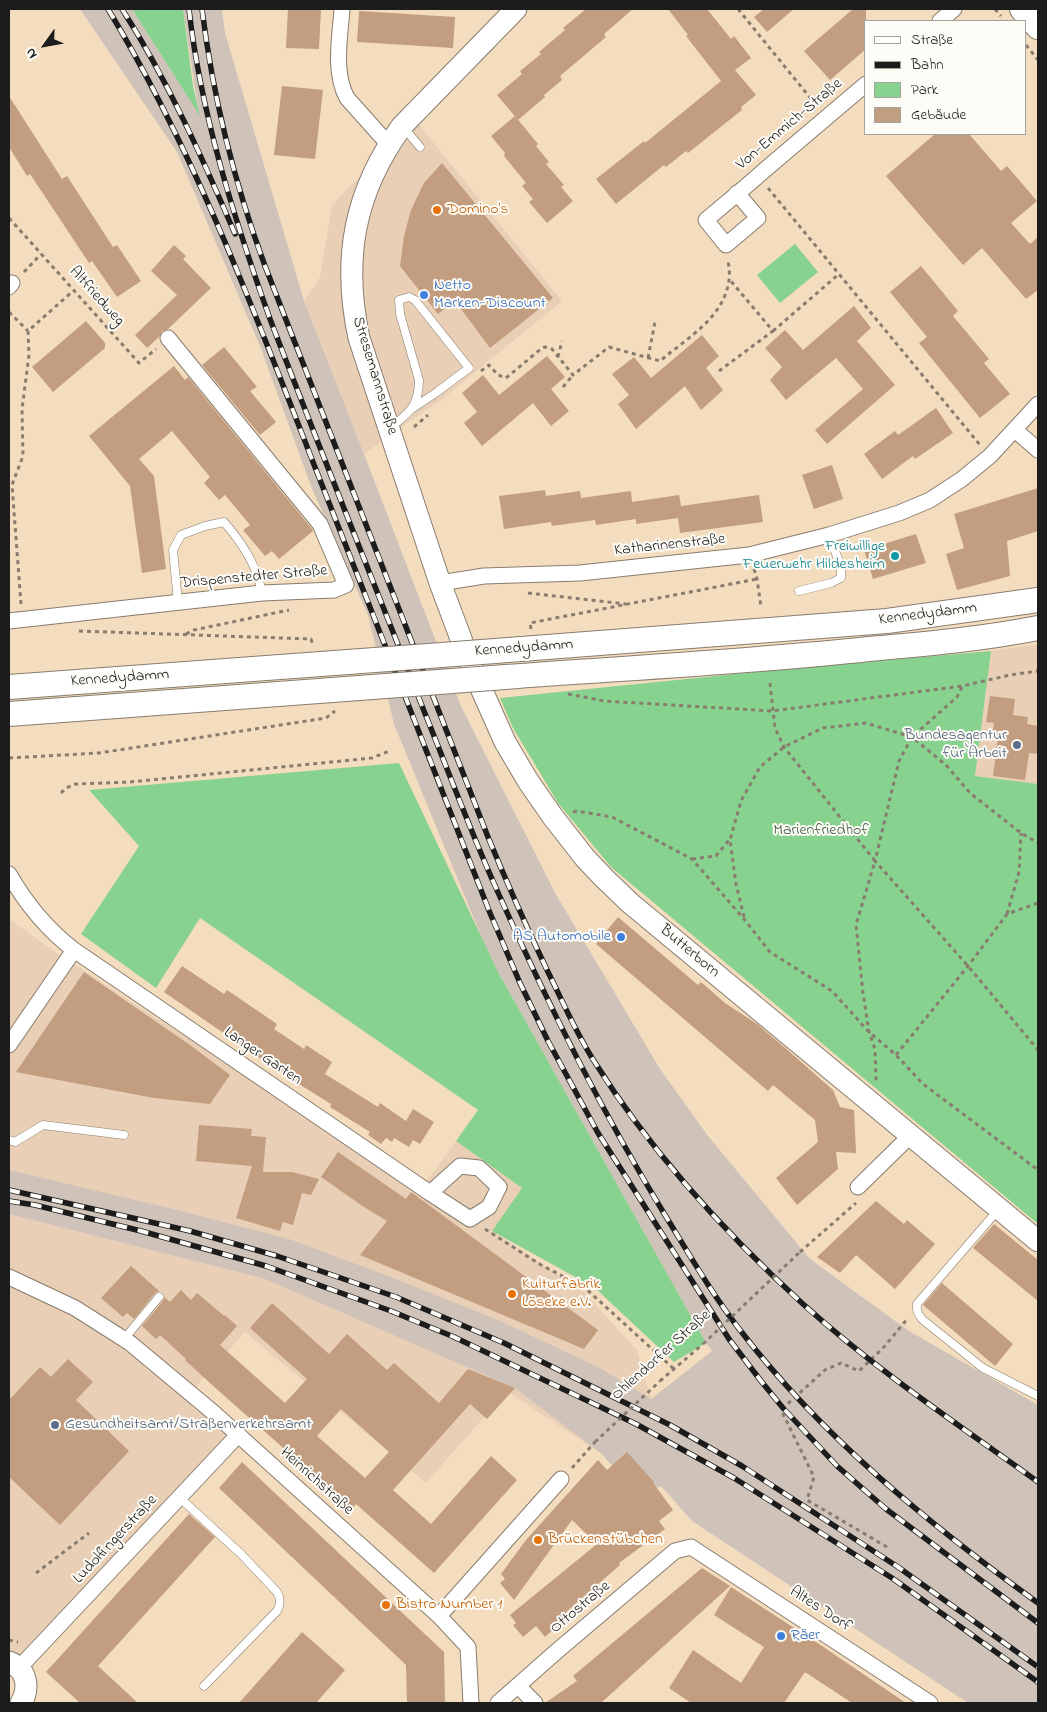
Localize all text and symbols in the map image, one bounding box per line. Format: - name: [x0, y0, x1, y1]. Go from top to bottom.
- north arrow: [20, 20, 70, 70]
- legend: [864, 20, 1027, 135]
- text: Straße: [911, 29, 953, 51]
- text: N: [20, 44, 43, 63]
- text: Bahn: [911, 54, 944, 76]
- street label: Von-Emmich-Straße: [733, 75, 847, 175]
- text: Park: [911, 79, 938, 101]
- text: Gebäude: [911, 104, 966, 126]
- place label: Domino's: [447, 200, 508, 220]
- marker: Domino's: [431, 204, 443, 216]
- street label: Altfriedweg: [64, 263, 128, 331]
- place label: Netto Marken-Discount: [434, 276, 546, 314]
- marker: Netto Marken-Discount: [418, 289, 430, 301]
- street label: Stresemannstraße: [347, 315, 401, 437]
- street label: Katharinenstraße: [614, 531, 726, 561]
- place label: Freiwillige Feuerwehr Hildesheim: [743, 537, 885, 575]
- marker: Freiwillige Feuerwehr Hildesheim: [889, 550, 901, 562]
- street label: Drispenstedter Straße: [180, 562, 328, 594]
- street label: Kennedydamm: [878, 599, 978, 631]
- street label: Kennedydamm: [474, 636, 574, 662]
- street label: Kennedydamm: [70, 666, 170, 692]
- place label: Bundesagentur für Arbeit: [905, 726, 1007, 764]
- marker: Bundesagentur für Arbeit: [1011, 739, 1023, 751]
- park label: Marienfriedhof: [773, 821, 869, 841]
- street label: Butterborn: [655, 921, 723, 983]
- place label: AS Automobile: [513, 927, 611, 947]
- marker: AS Automobile: [615, 931, 627, 943]
- street label: Langer Garten: [219, 1024, 305, 1090]
- place label: Kulturfabrik Löseke e.V.: [522, 1275, 600, 1313]
- marker: Kulturfabrik Löseke e.V.: [506, 1288, 518, 1300]
- street label: Ohlendorfer Straße: [609, 1307, 715, 1405]
- place label: Gesundheitsamt/Straßenverkehrsamt: [65, 1415, 312, 1435]
- marker: Gesundheitsamt/Straßenverkehrsamt: [49, 1419, 61, 1431]
- street label: Heinrichstraße: [275, 1444, 357, 1520]
- street label: Ludolfingerstraße: [70, 1492, 162, 1588]
- place label: Brückenstübchen: [548, 1530, 663, 1550]
- marker: Brückenstübchen: [532, 1534, 544, 1546]
- street label: Ottostraße: [547, 1577, 615, 1639]
- street label: Altes Dorf: [786, 1583, 854, 1637]
- place label: Bistro Number 1: [396, 1595, 502, 1615]
- marker: Bistro Number 1: [380, 1599, 392, 1611]
- place label: Räer: [791, 1626, 820, 1646]
- marker: Räer: [775, 1630, 787, 1642]

